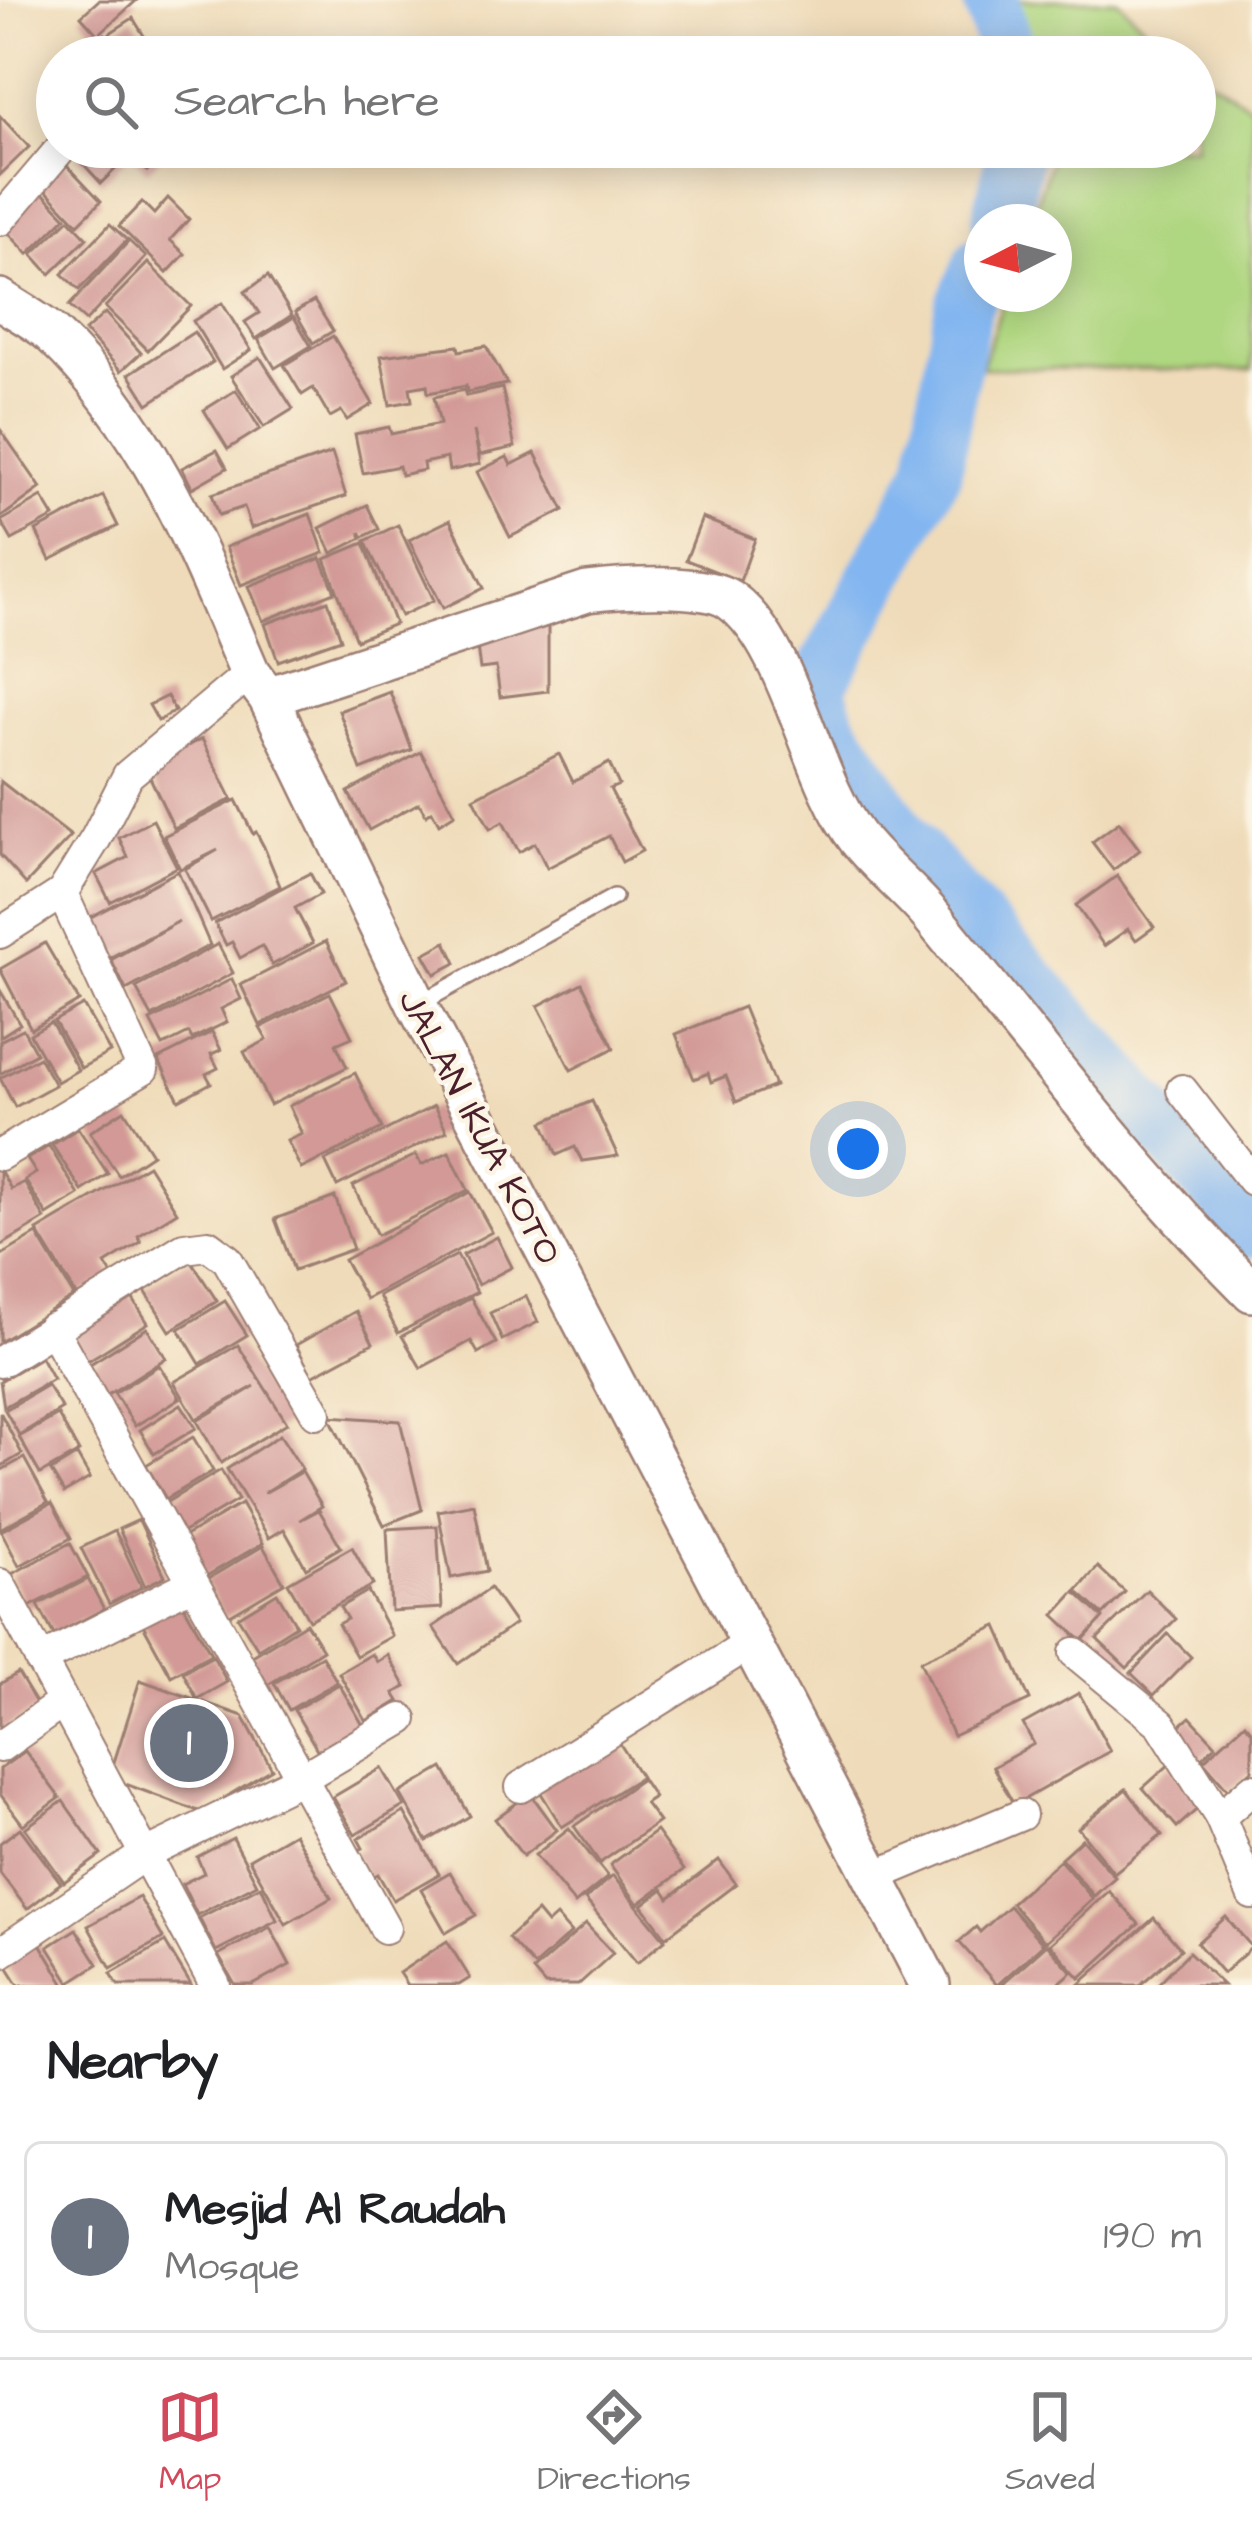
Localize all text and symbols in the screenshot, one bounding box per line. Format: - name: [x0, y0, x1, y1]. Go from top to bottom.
- search box: [36, 36, 1216, 168]
- icon: search: [78, 69, 144, 135]
- text: Search here: [174, 71, 440, 133]
- north arrow: [964, 204, 1072, 312]
- street label: JALAN IKUA KOTO: [385, 981, 573, 1274]
- your location: [828, 1119, 888, 1179]
- pin: 1: [150, 1698, 228, 1788]
- text: Nearby: [48, 2028, 218, 2099]
- text: Mesjid Al Raudah: [165, 2179, 505, 2241]
- text: 1: [88, 2210, 93, 2264]
- text: 190 m: [1103, 2210, 1201, 2264]
- text: Mosque: [165, 2241, 300, 2295]
- tab: Map: [157, 2384, 223, 2502]
- tab: Directions: [537, 2384, 691, 2502]
- tab: Saved: [1005, 2384, 1095, 2502]

